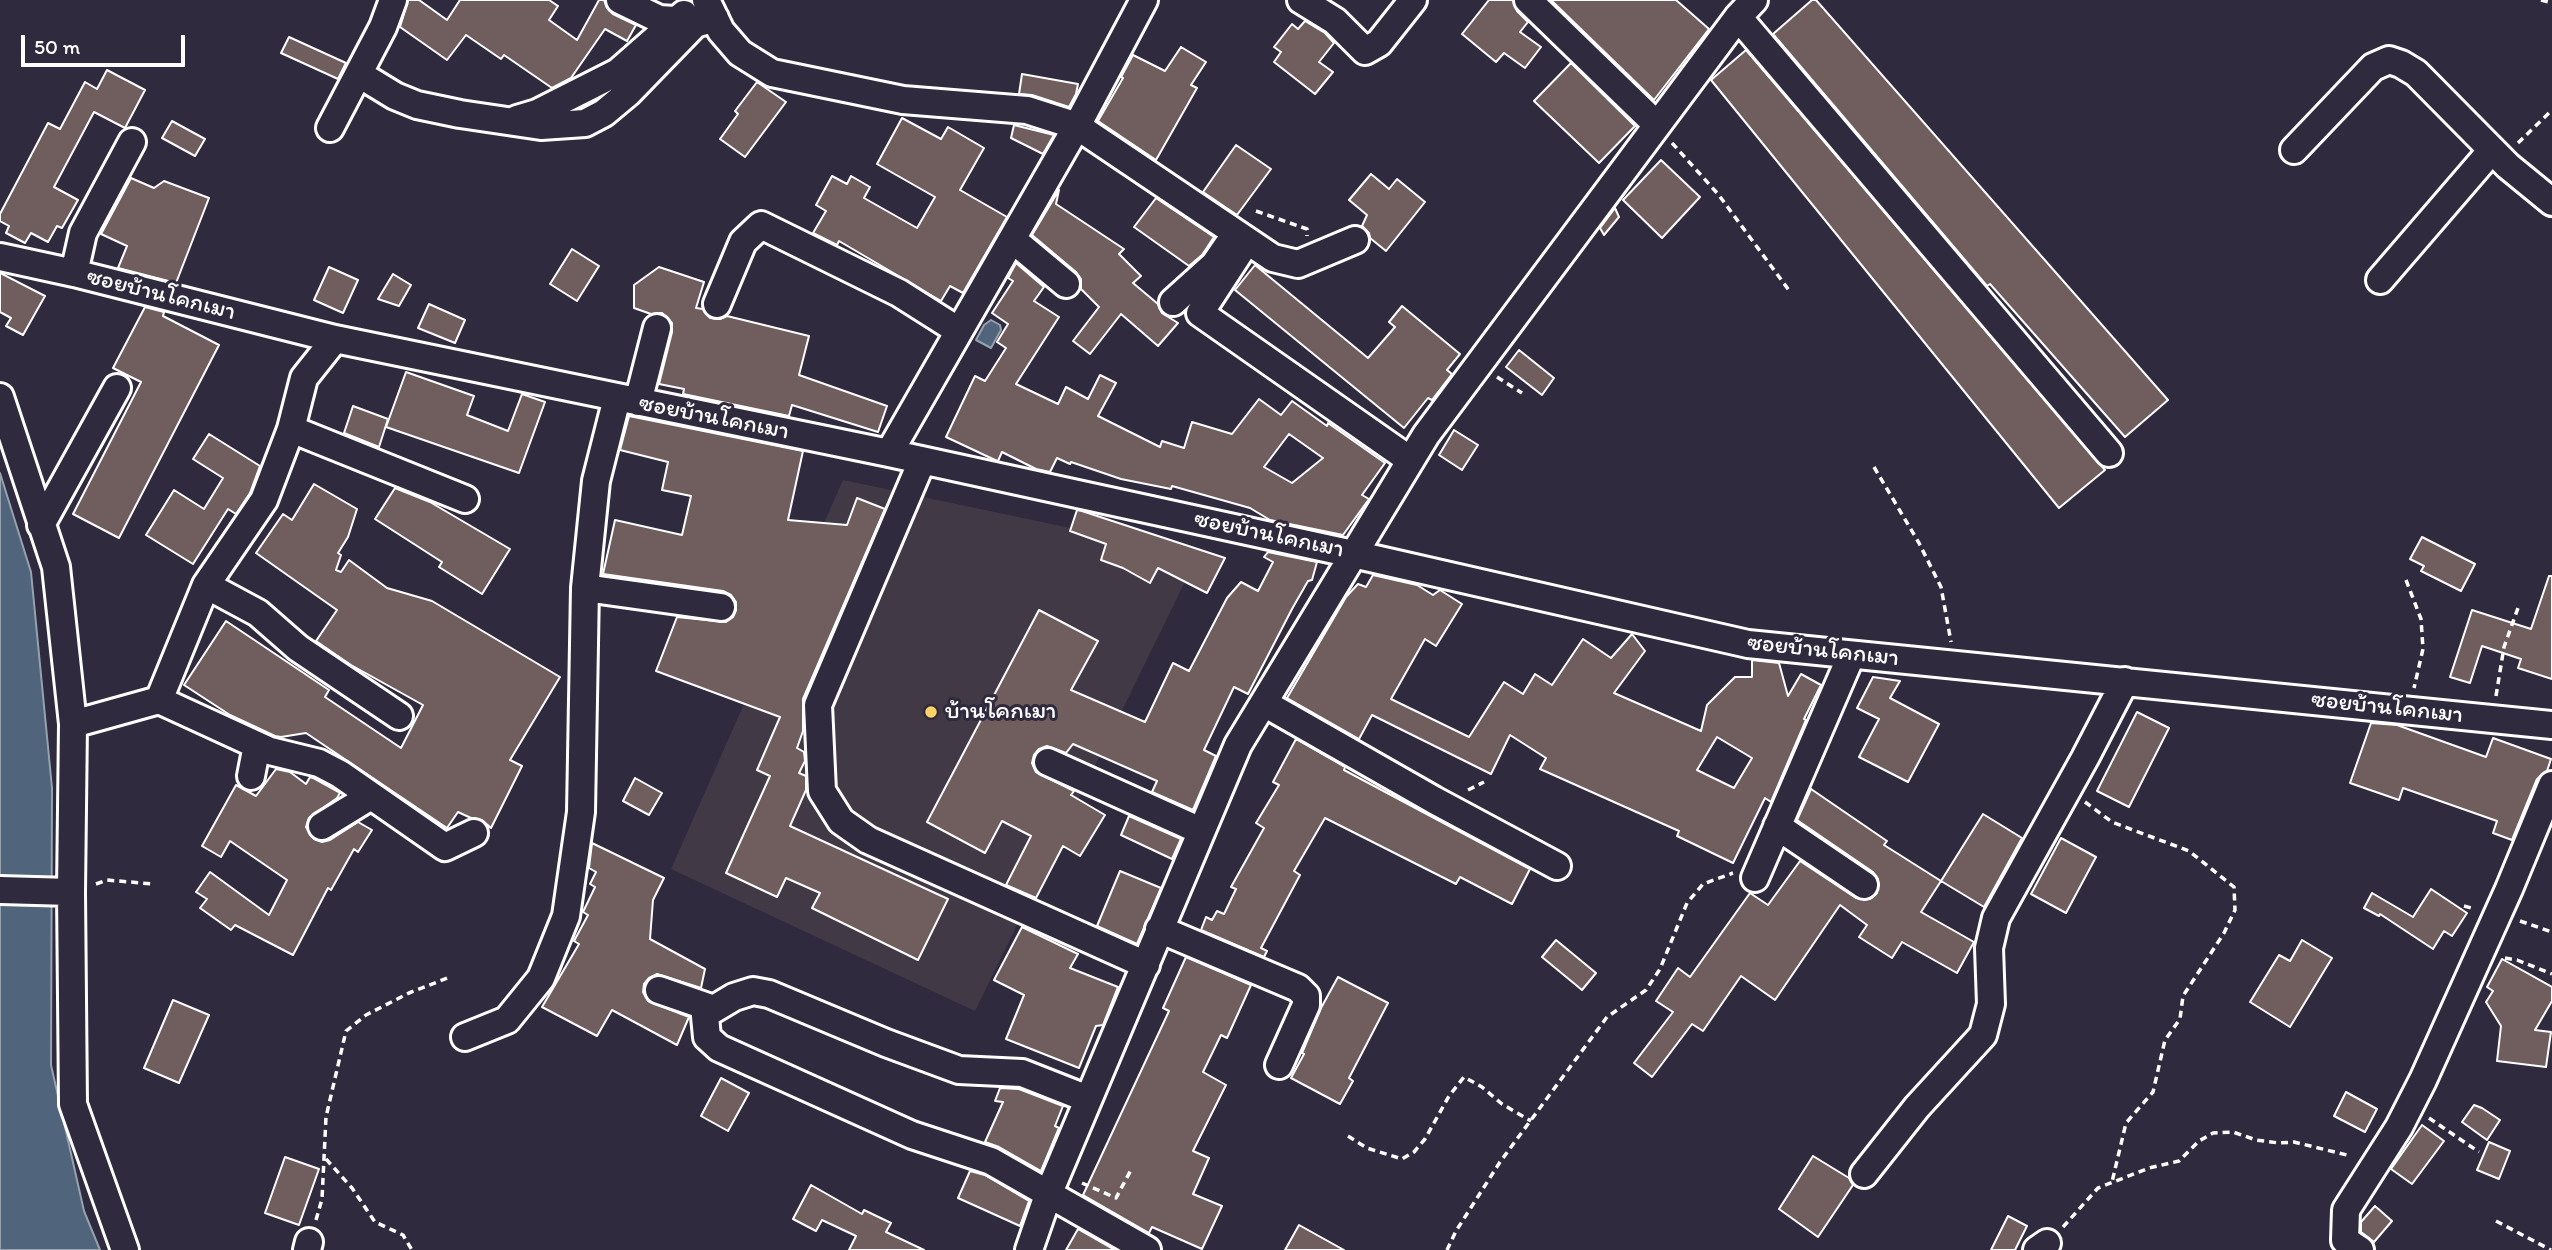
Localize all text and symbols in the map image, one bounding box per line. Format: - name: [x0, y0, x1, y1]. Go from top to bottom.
- scale bar: [24, 21, 189, 65]
- text: 50 m: [34, 34, 80, 59]
- street label: ซอยบ้านโคกเมา: [84, 263, 238, 327]
- street label: ซอยบ้านโคกเมา: [636, 389, 792, 447]
- street label: ซอยบ้านโคกเมา: [1192, 505, 1346, 565]
- street label: ซอยบ้านโคกเมา: [1746, 629, 1900, 673]
- street label: ซอยบ้านโคกเมา: [2310, 686, 2464, 730]
- place label: บ้านโคกเมา: [945, 698, 1056, 726]
- marker: บ้านโคกเมา: [923, 704, 939, 720]

